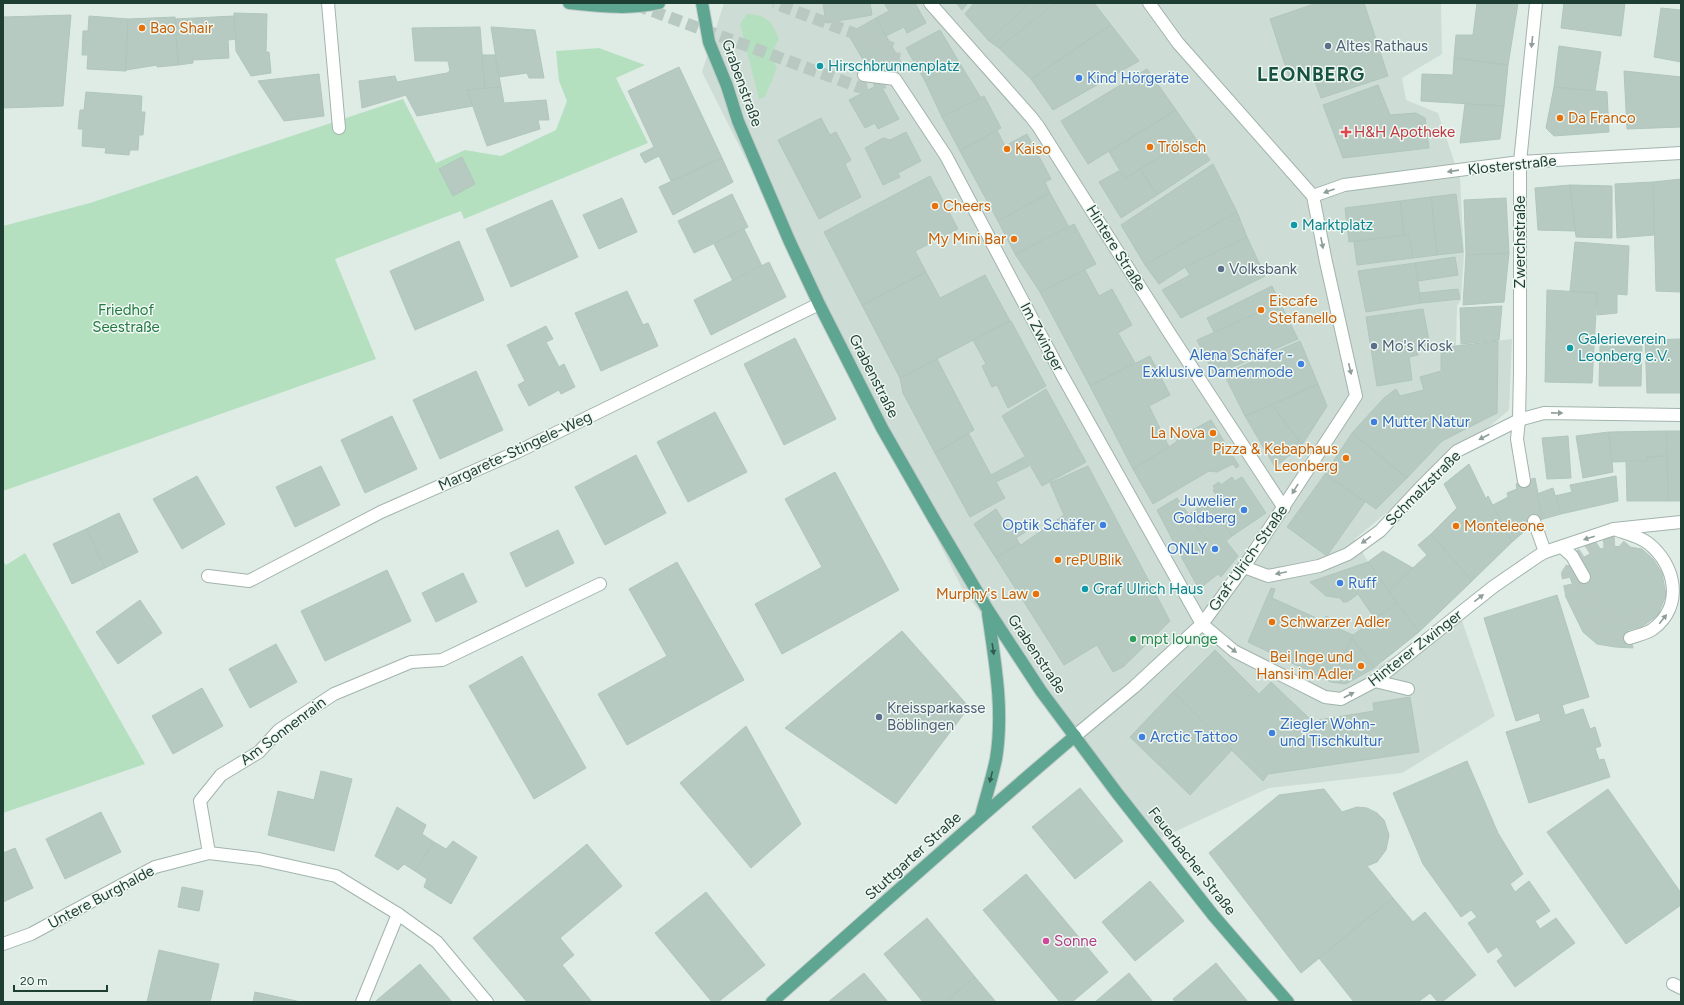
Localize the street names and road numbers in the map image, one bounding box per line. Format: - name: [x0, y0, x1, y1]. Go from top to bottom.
- street label: Grabenstraße: [718, 37, 766, 129]
- street label: Klosterstraße: [1467, 151, 1557, 179]
- street label: Zwerchstraße: [1511, 196, 1529, 288]
- street label: Hintere Straße: [1082, 202, 1150, 294]
- street label: Im Zwinger: [1016, 299, 1068, 375]
- street label: Grabenstraße: [845, 331, 903, 421]
- street label: Margarete-Stingele-Weg: [435, 407, 595, 495]
- street label: Schmalzstraße: [1382, 447, 1464, 529]
- street label: Graf-Ulrich-Straße: [1205, 501, 1291, 615]
- street label: Hinterer Zwinger: [1364, 606, 1466, 690]
- street label: Grabenstraße: [1004, 611, 1070, 697]
- street label: Am Sonnenrain: [237, 693, 329, 769]
- street label: Feuerbacher Straße: [1144, 803, 1240, 919]
- street label: Stuttgarter Straße: [861, 808, 965, 904]
- street label: Untere Burghalde: [45, 861, 157, 933]

